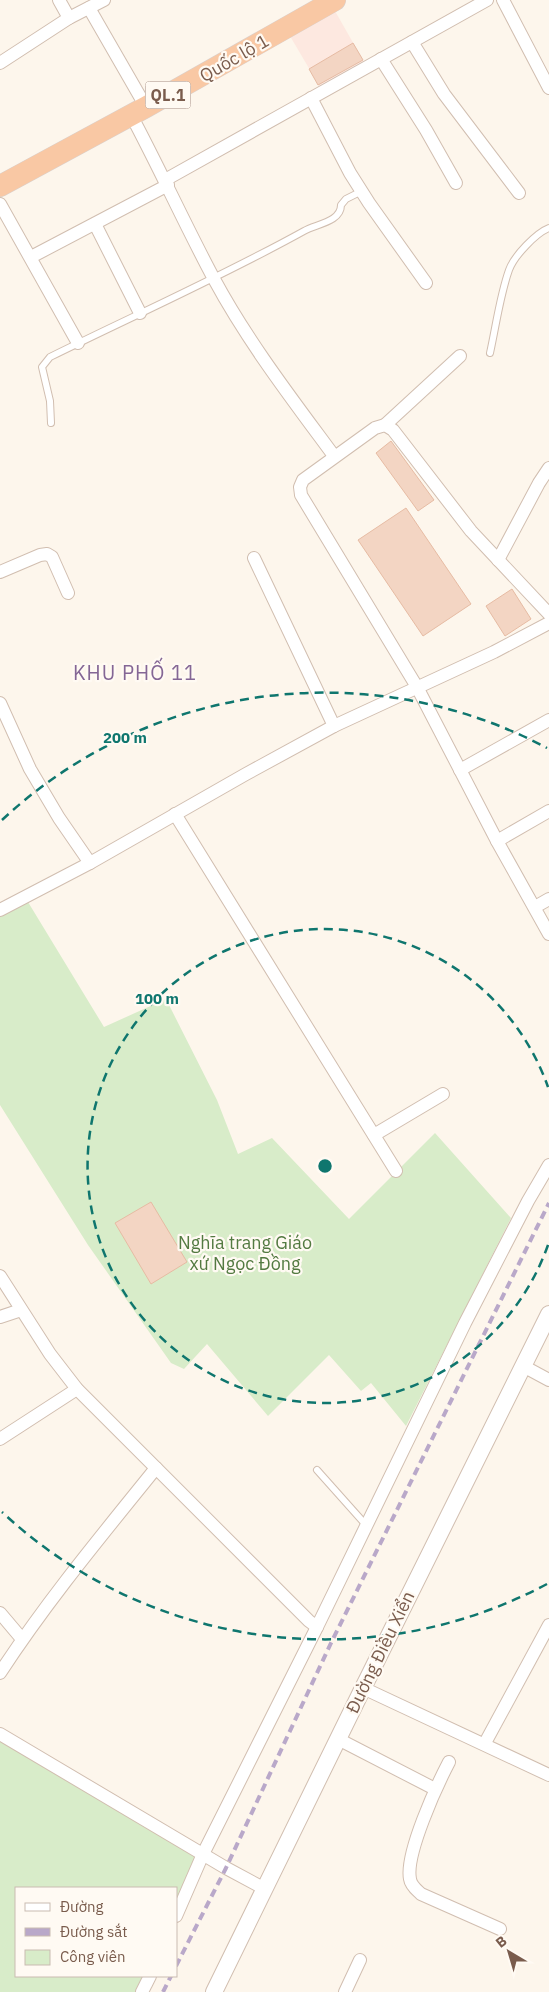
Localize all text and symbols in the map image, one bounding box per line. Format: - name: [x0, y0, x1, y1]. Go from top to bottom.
- street label: Quốc lộ 1: [195, 29, 273, 87]
- road number: QL.1: [146, 82, 190, 108]
- district label: KHU PHỐ 11: [73, 657, 197, 686]
- text: 200 m: [103, 728, 147, 747]
- text: 100 m: [135, 989, 179, 1008]
- centre of rings: [316, 1157, 334, 1175]
- park label: Nghĩa trang Giáo xứ Ngọc Đồng: [178, 1231, 312, 1275]
- street label: Đường Điều Xiển: [341, 1587, 419, 1717]
- legend: [15, 1887, 178, 1977]
- text: Đường: [60, 1897, 104, 1916]
- text: Đường sắt: [60, 1922, 128, 1941]
- north arrow: [484, 1927, 534, 1977]
- text: B: [492, 1932, 510, 1952]
- text: Công viên: [60, 1947, 126, 1966]

